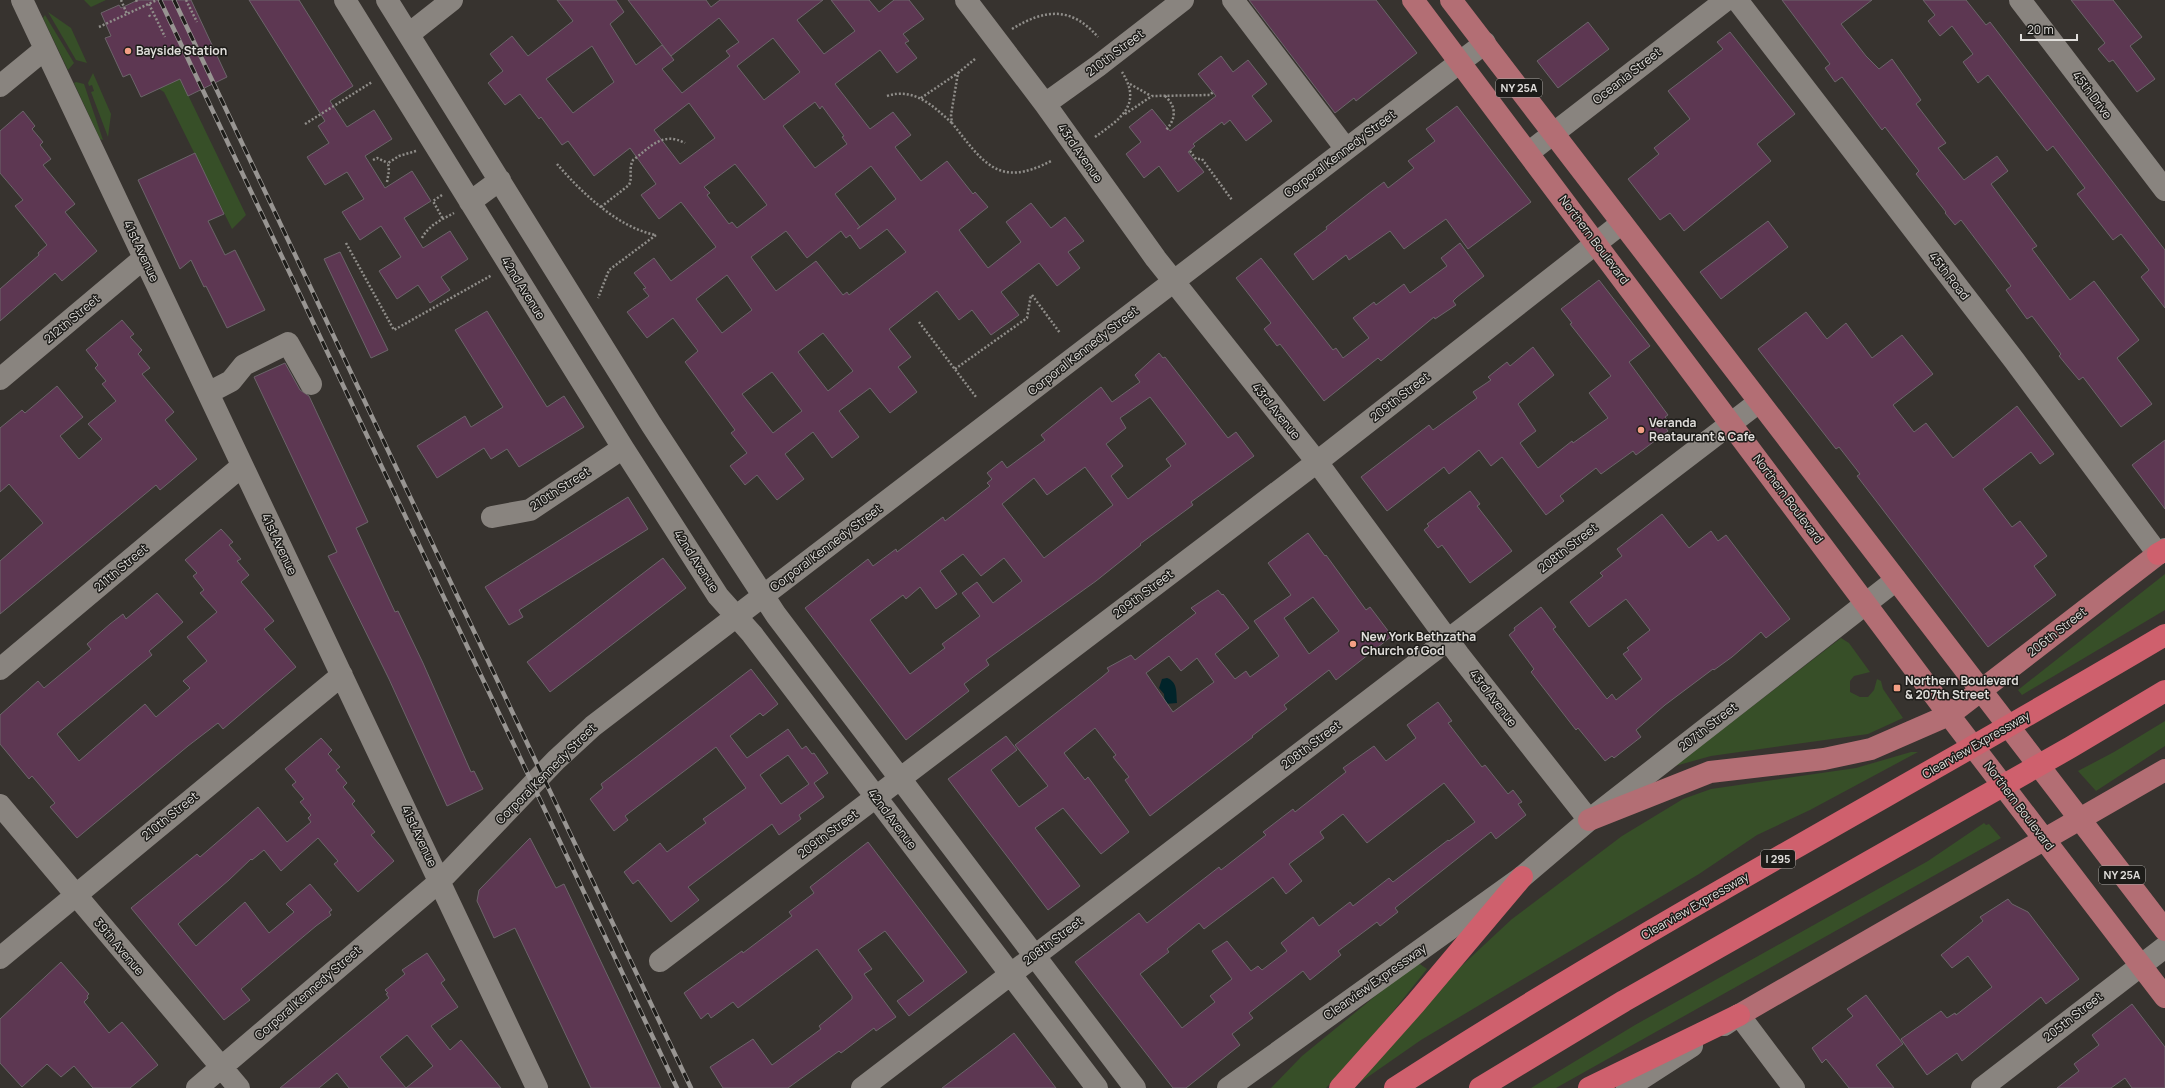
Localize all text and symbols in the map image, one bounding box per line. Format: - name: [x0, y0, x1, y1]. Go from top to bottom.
- scale bar: [2021, 16, 2077, 42]
- text: 20 m: [2027, 21, 2054, 38]
- street label: 210th Street: [1082, 25, 1147, 80]
- place label: Bayside Station: [136, 42, 227, 59]
- street label: Oceania Street: [1589, 43, 1665, 108]
- marker: Bayside Station: [123, 46, 133, 56]
- street label: 45th Drive: [2069, 67, 2116, 122]
- road number: NY 25A: [1496, 79, 1542, 97]
- street label: Corporal Kennedy Street: [1280, 106, 1399, 201]
- street label: 43rd Avenue: [1054, 120, 1107, 186]
- street label: Northern Boulevard: [1555, 192, 1633, 288]
- street label: 41st Avenue: [120, 217, 163, 284]
- street label: 45th Road: [1925, 248, 1974, 303]
- street label: 42nd Avenue: [497, 253, 550, 323]
- street label: 212th Street: [40, 290, 103, 347]
- street label: Corporal Kennedy Street: [1024, 302, 1142, 399]
- street label: 209th Street: [1366, 368, 1433, 425]
- street label: 43rd Avenue: [1248, 379, 1305, 443]
- place label: Veranda Reataurant & Cafe: [1649, 414, 1755, 445]
- marker: Veranda Reataurant & Cafe: [1636, 425, 1646, 435]
- street label: Northern Boulevard: [1749, 451, 1827, 547]
- street label: 210th Street: [526, 463, 593, 514]
- street label: Corporal Kennedy Street: [766, 500, 885, 595]
- street label: 41st Avenue: [258, 510, 301, 577]
- street label: 208th Street: [1535, 519, 1601, 576]
- street label: 42nd Avenue: [670, 526, 723, 595]
- street label: 211th Street: [90, 540, 151, 595]
- street label: 209th Street: [1109, 565, 1176, 622]
- street label: 206th Street: [2023, 603, 2090, 660]
- place label: New York Bethzatha Church of God: [1361, 628, 1476, 659]
- marker: New York Bethzatha Church of God: [1348, 639, 1358, 649]
- street label: 43rd Avenue: [1466, 665, 1521, 730]
- place label: Northern Boulevard & 207th Street: [1905, 672, 2019, 703]
- marker: Northern Boulevard & 207th Street: [1892, 683, 1902, 693]
- street label: 207th Street: [1675, 698, 1741, 755]
- street label: Clearview Expressway: [1919, 706, 2033, 782]
- street label: 208th Street: [1277, 716, 1344, 773]
- street label: Corporal Kennedy Street: [492, 719, 600, 828]
- street label: Northern Boulevard: [1980, 758, 2058, 854]
- street label: 42nd Avenue: [864, 785, 921, 852]
- street label: 210th Street: [138, 787, 202, 844]
- street label: 41st Avenue: [398, 802, 441, 869]
- street label: 209th Street: [794, 805, 861, 862]
- road number: I 295: [1761, 850, 1795, 868]
- road number: NY 25A: [2099, 866, 2145, 884]
- street label: Clearview Expressway: [1638, 867, 1752, 943]
- street label: 208th Street: [1019, 912, 1086, 969]
- street label: 39th Avenue: [91, 915, 148, 979]
- street label: Clearview Expressway: [1320, 939, 1430, 1024]
- street label: Corporal Kennedy Street: [251, 941, 365, 1044]
- street label: 205th Street: [2040, 988, 2106, 1045]

